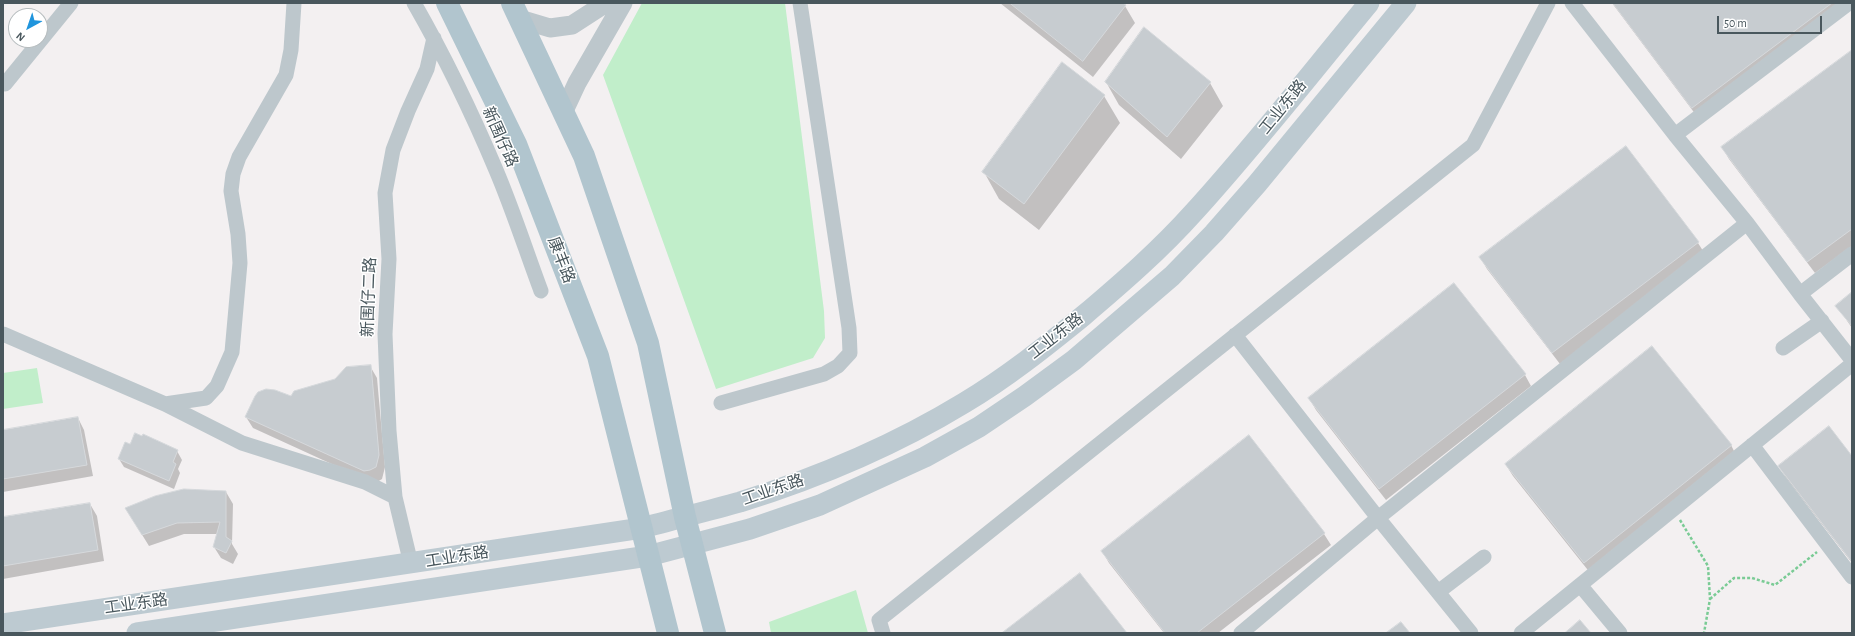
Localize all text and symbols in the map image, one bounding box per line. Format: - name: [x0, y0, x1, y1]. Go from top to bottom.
- north arrow: [8, 8, 48, 48]
- scale bar: [1719, 8, 1824, 34]
- text: 50 m: [1724, 17, 1747, 29]
- text: N: [14, 30, 27, 43]
- street label: 工业东路: [1255, 76, 1311, 138]
- street label: 新围仔路: [478, 104, 522, 170]
- street label: 康丰路: [543, 234, 579, 286]
- street label: 新围仔二路: [358, 257, 380, 337]
- street label: 工业东路: [1025, 309, 1087, 363]
- street label: 工业东路: [740, 471, 806, 509]
- street label: 工业东路: [424, 543, 490, 571]
- street label: 工业东路: [103, 590, 169, 618]

